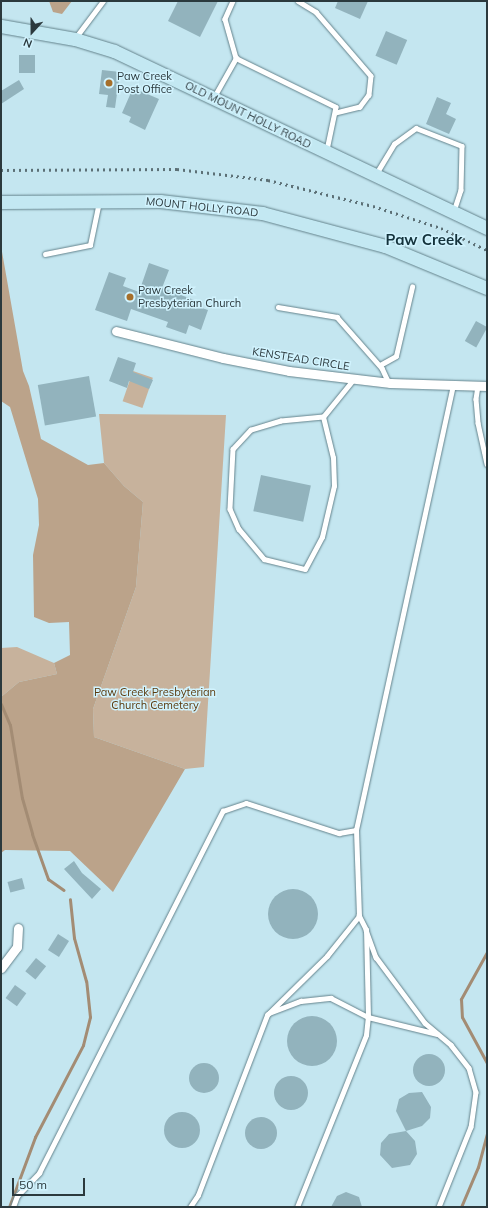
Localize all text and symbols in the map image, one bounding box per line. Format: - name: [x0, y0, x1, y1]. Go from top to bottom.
- north arrow: [12, 12, 52, 52]
- text: N: [21, 35, 34, 51]
- place label: Paw Creek Post Office: [117, 70, 172, 96]
- marker: Paw Creek Post Office: [104, 78, 114, 88]
- street label: OLD MOUNT HOLLY ROAD: [183, 79, 313, 151]
- street label: MOUNT HOLLY ROAD: [145, 195, 259, 219]
- district label: Paw Creek: [386, 231, 462, 249]
- place label: Paw Creek Presbyterian Church: [138, 284, 241, 310]
- marker: Paw Creek Presbyterian Church: [125, 292, 135, 302]
- street label: KENSTEAD CIRCLE: [251, 345, 351, 373]
- park label: Paw Creek Presbyterian Church Cemetery: [94, 686, 216, 712]
- scale bar: [14, 1170, 87, 1196]
- text: 50 m: [19, 1177, 47, 1192]

